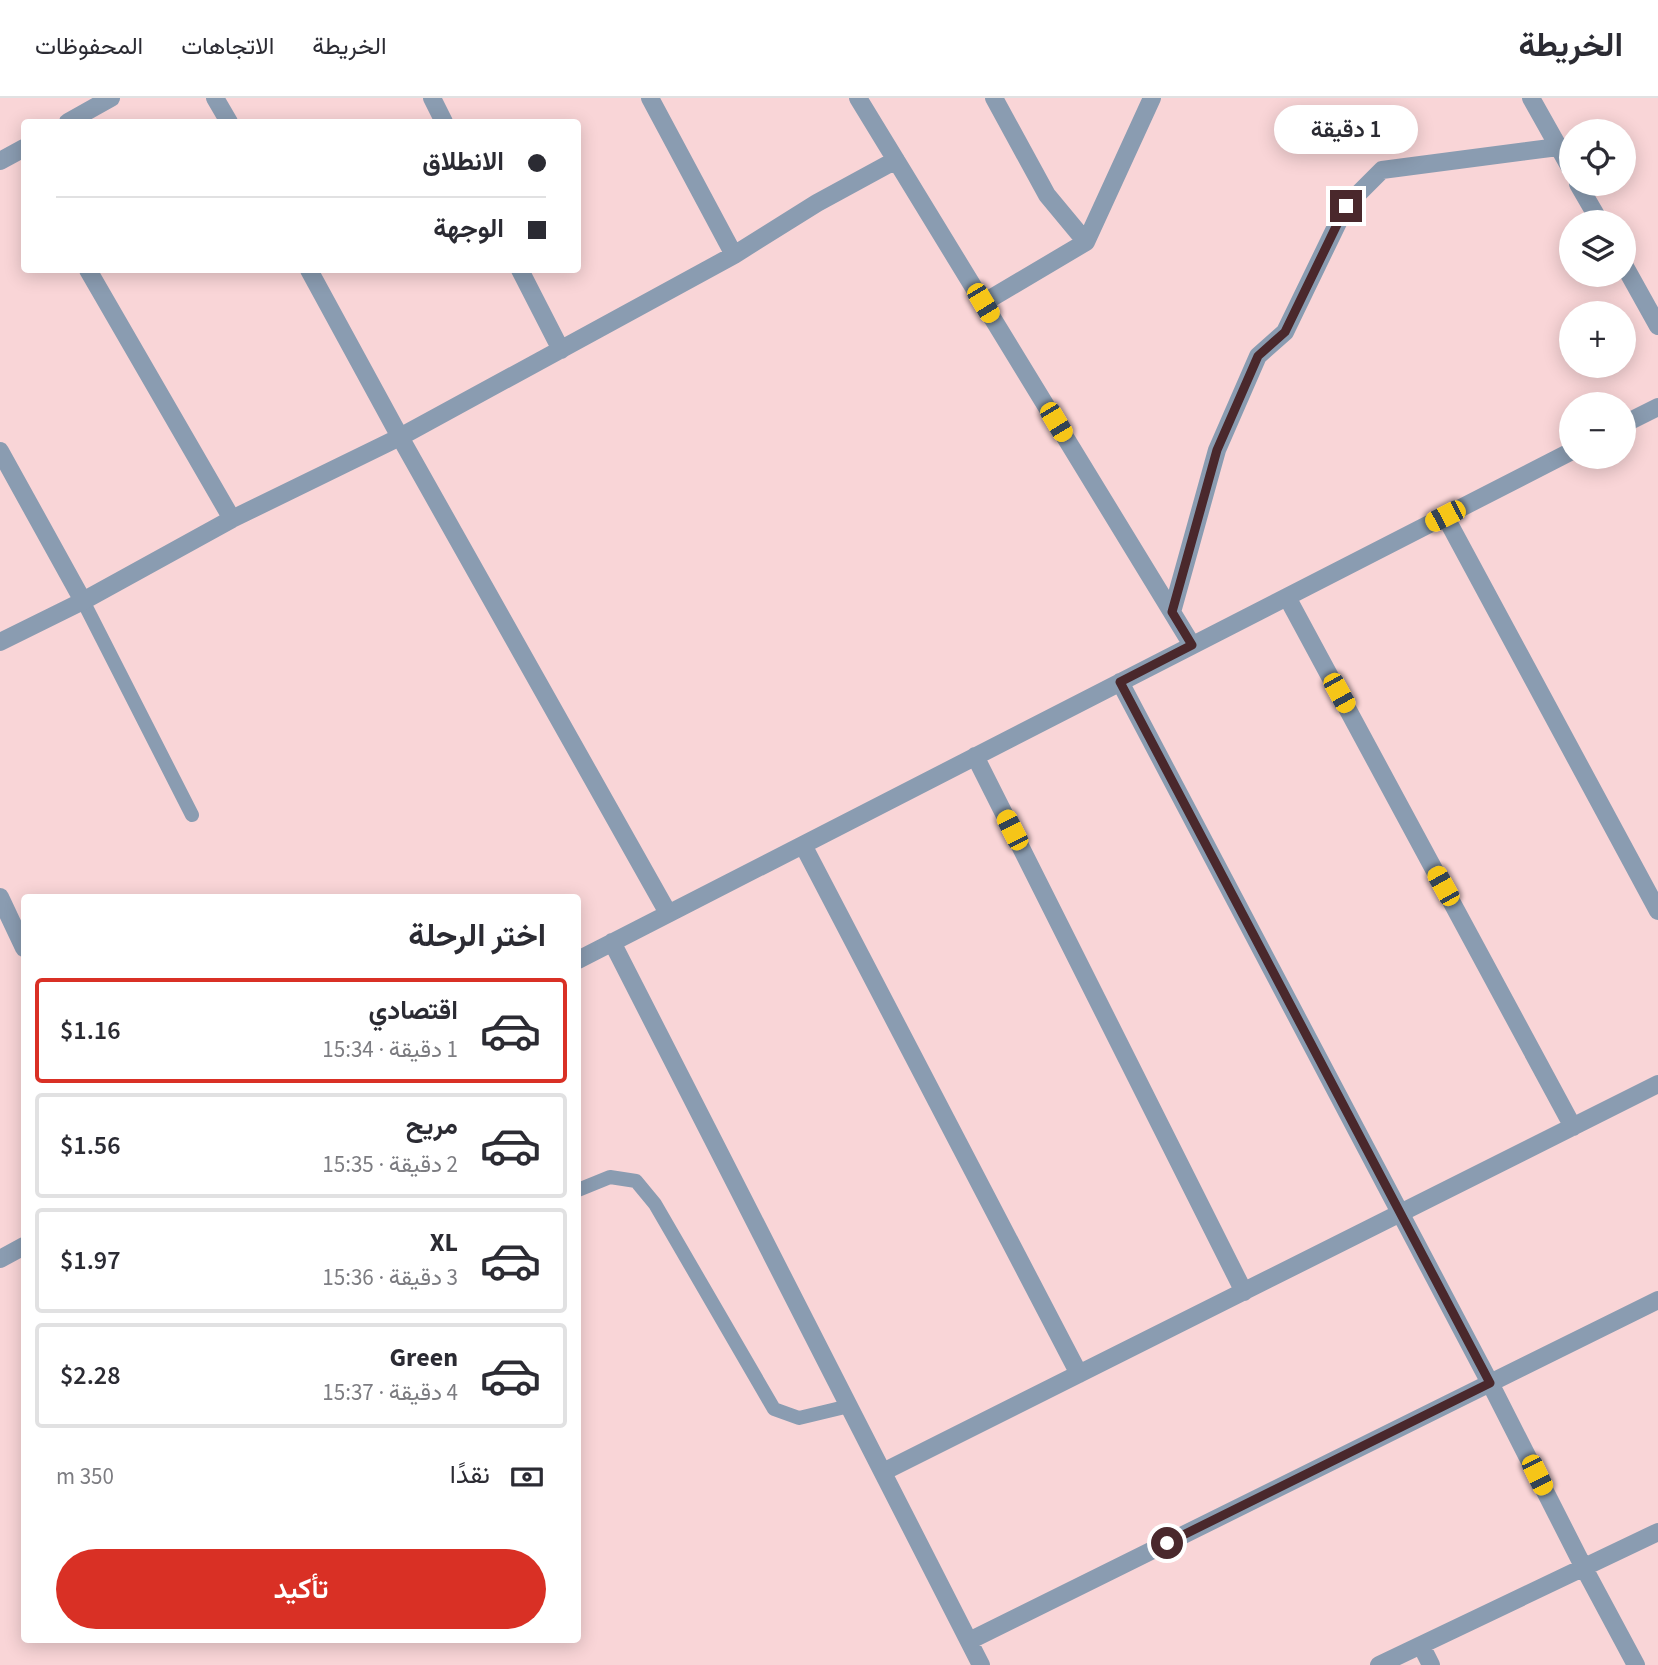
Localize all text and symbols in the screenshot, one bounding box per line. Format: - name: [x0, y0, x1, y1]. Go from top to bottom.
- text: الخريطة: [1519, 22, 1623, 69]
- text: المحفوظات: [35, 29, 143, 64]
- text: الاتجاهات: [181, 29, 274, 64]
- text: الخريطة: [312, 29, 387, 64]
- callout: 1 دقيقة: [1274, 105, 1418, 154]
- text: 1 دقيقة: [1311, 113, 1381, 146]
- map controls: [1559, 119, 1636, 469]
- button: locate: [1559, 119, 1636, 196]
- text: الانطلاق: [422, 143, 504, 180]
- route end: [1330, 190, 1362, 222]
- text: الوجهة: [433, 210, 504, 247]
- button: layers: [1559, 210, 1636, 287]
- car: [964, 280, 1003, 326]
- button: +: [1559, 301, 1636, 378]
- button: −: [1559, 392, 1636, 469]
- car: [1037, 399, 1076, 445]
- car: [1422, 497, 1469, 535]
- car: [1320, 670, 1359, 716]
- car: [994, 807, 1031, 853]
- car: [1424, 863, 1463, 909]
- text: اختر الرحلة: [408, 913, 546, 959]
- text: اقتصادي: [369, 992, 458, 1029]
- icon: car: [479, 999, 542, 1062]
- text: $1.16: [60, 1012, 121, 1049]
- text: 1 دقيقة · 15:34: [322, 1033, 458, 1066]
- text: مريح: [406, 1107, 458, 1144]
- icon: car: [479, 1114, 542, 1177]
- text: $1.56: [60, 1127, 121, 1164]
- text: 2 دقيقة · 15:35: [322, 1148, 458, 1181]
- text: XL: [430, 1224, 458, 1261]
- icon: car: [479, 1229, 542, 1292]
- text: $1.97: [60, 1242, 121, 1279]
- text: 3 دقيقة · 15:36: [322, 1261, 458, 1294]
- text: Green: [390, 1339, 458, 1376]
- icon: car: [479, 1344, 542, 1407]
- text: $2.28: [60, 1357, 121, 1394]
- text: 4 دقيقة · 15:37: [322, 1376, 458, 1409]
- car: [1519, 1452, 1556, 1498]
- text: نقدًا: [450, 1456, 490, 1493]
- icon: cash: [508, 1458, 546, 1496]
- text: 350 m: [56, 1460, 114, 1493]
- route start: [1151, 1527, 1183, 1559]
- button: تأكيد: [56, 1549, 546, 1629]

